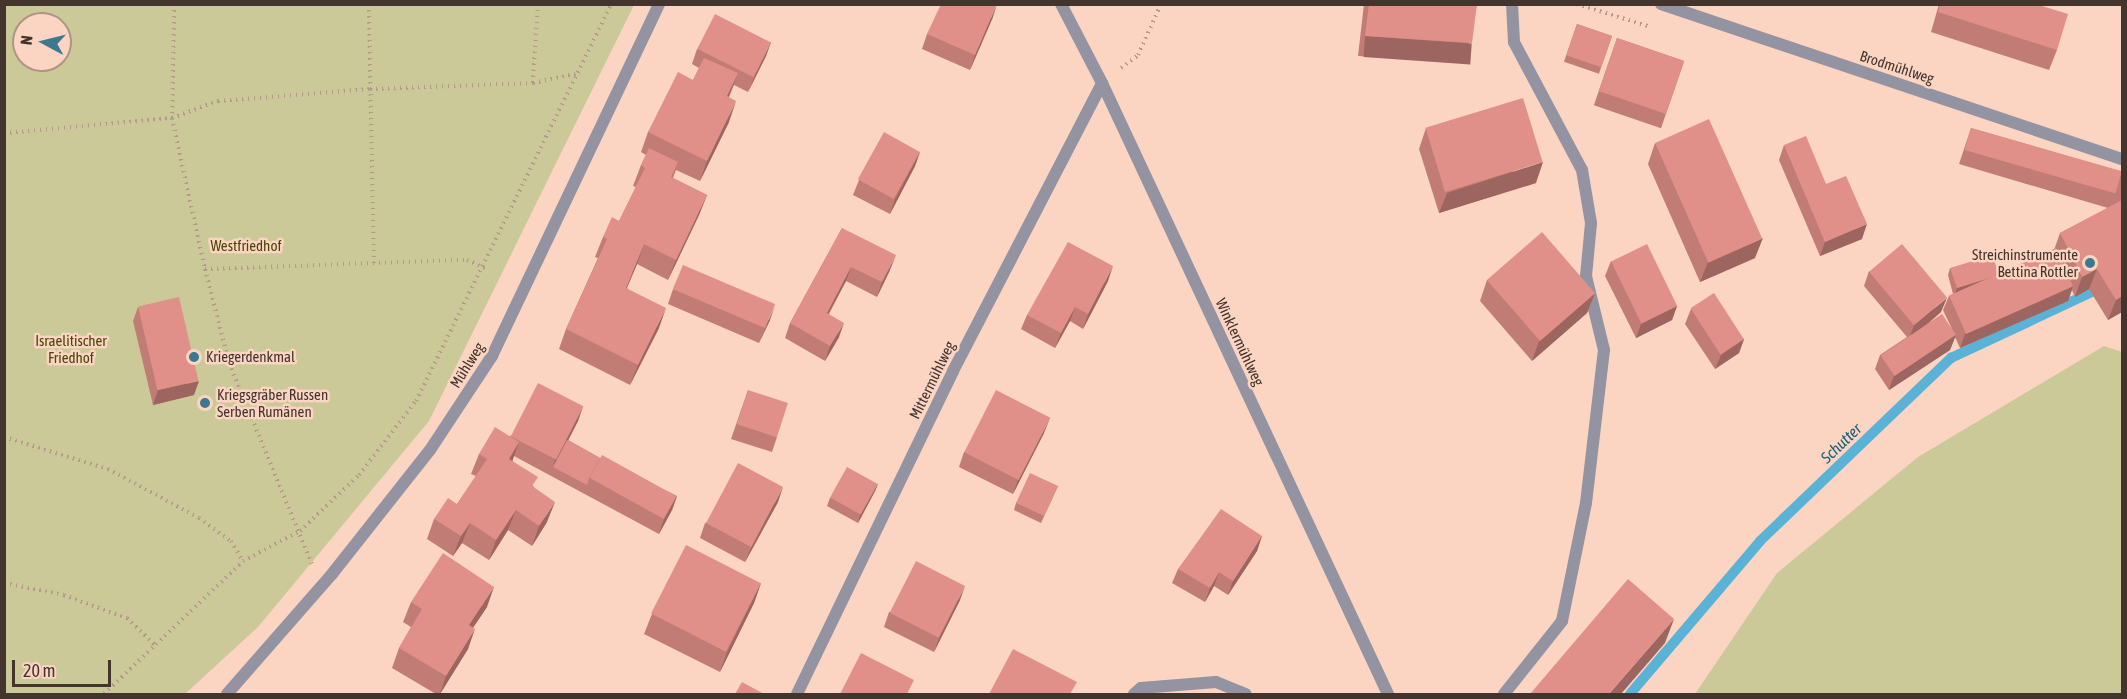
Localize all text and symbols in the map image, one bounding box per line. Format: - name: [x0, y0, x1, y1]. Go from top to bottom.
- north arrow: [12, 12, 72, 72]
- text: N: [17, 34, 36, 46]
- street label: Brodmühlweg: [1858, 47, 1936, 87]
- park label: Westfriedhof: [210, 237, 282, 255]
- place label: Streichinstrumente Bettina Rottler: [1972, 245, 2078, 280]
- marker: Streichinstrumente Bettina Rottler: [2083, 256, 2097, 270]
- street label: Winklermühlweg: [1212, 295, 1268, 389]
- park label: Israelitischer Friedhof: [35, 331, 107, 366]
- street label: Mittermühlweg: [905, 338, 959, 422]
- street label: Mühlweg: [446, 339, 488, 391]
- place label: Kriegerdenkmal: [206, 348, 295, 366]
- marker: Kriegerdenkmal: [187, 350, 201, 364]
- place label: Kriegsgräber Russen Serben Rumänen: [217, 385, 328, 420]
- marker: Kriegsgräber Russen Serben Rumänen: [198, 396, 212, 410]
- water label: Schutter: [1817, 419, 1865, 467]
- scale bar: [15, 648, 114, 686]
- text: 20 m: [23, 660, 55, 681]

